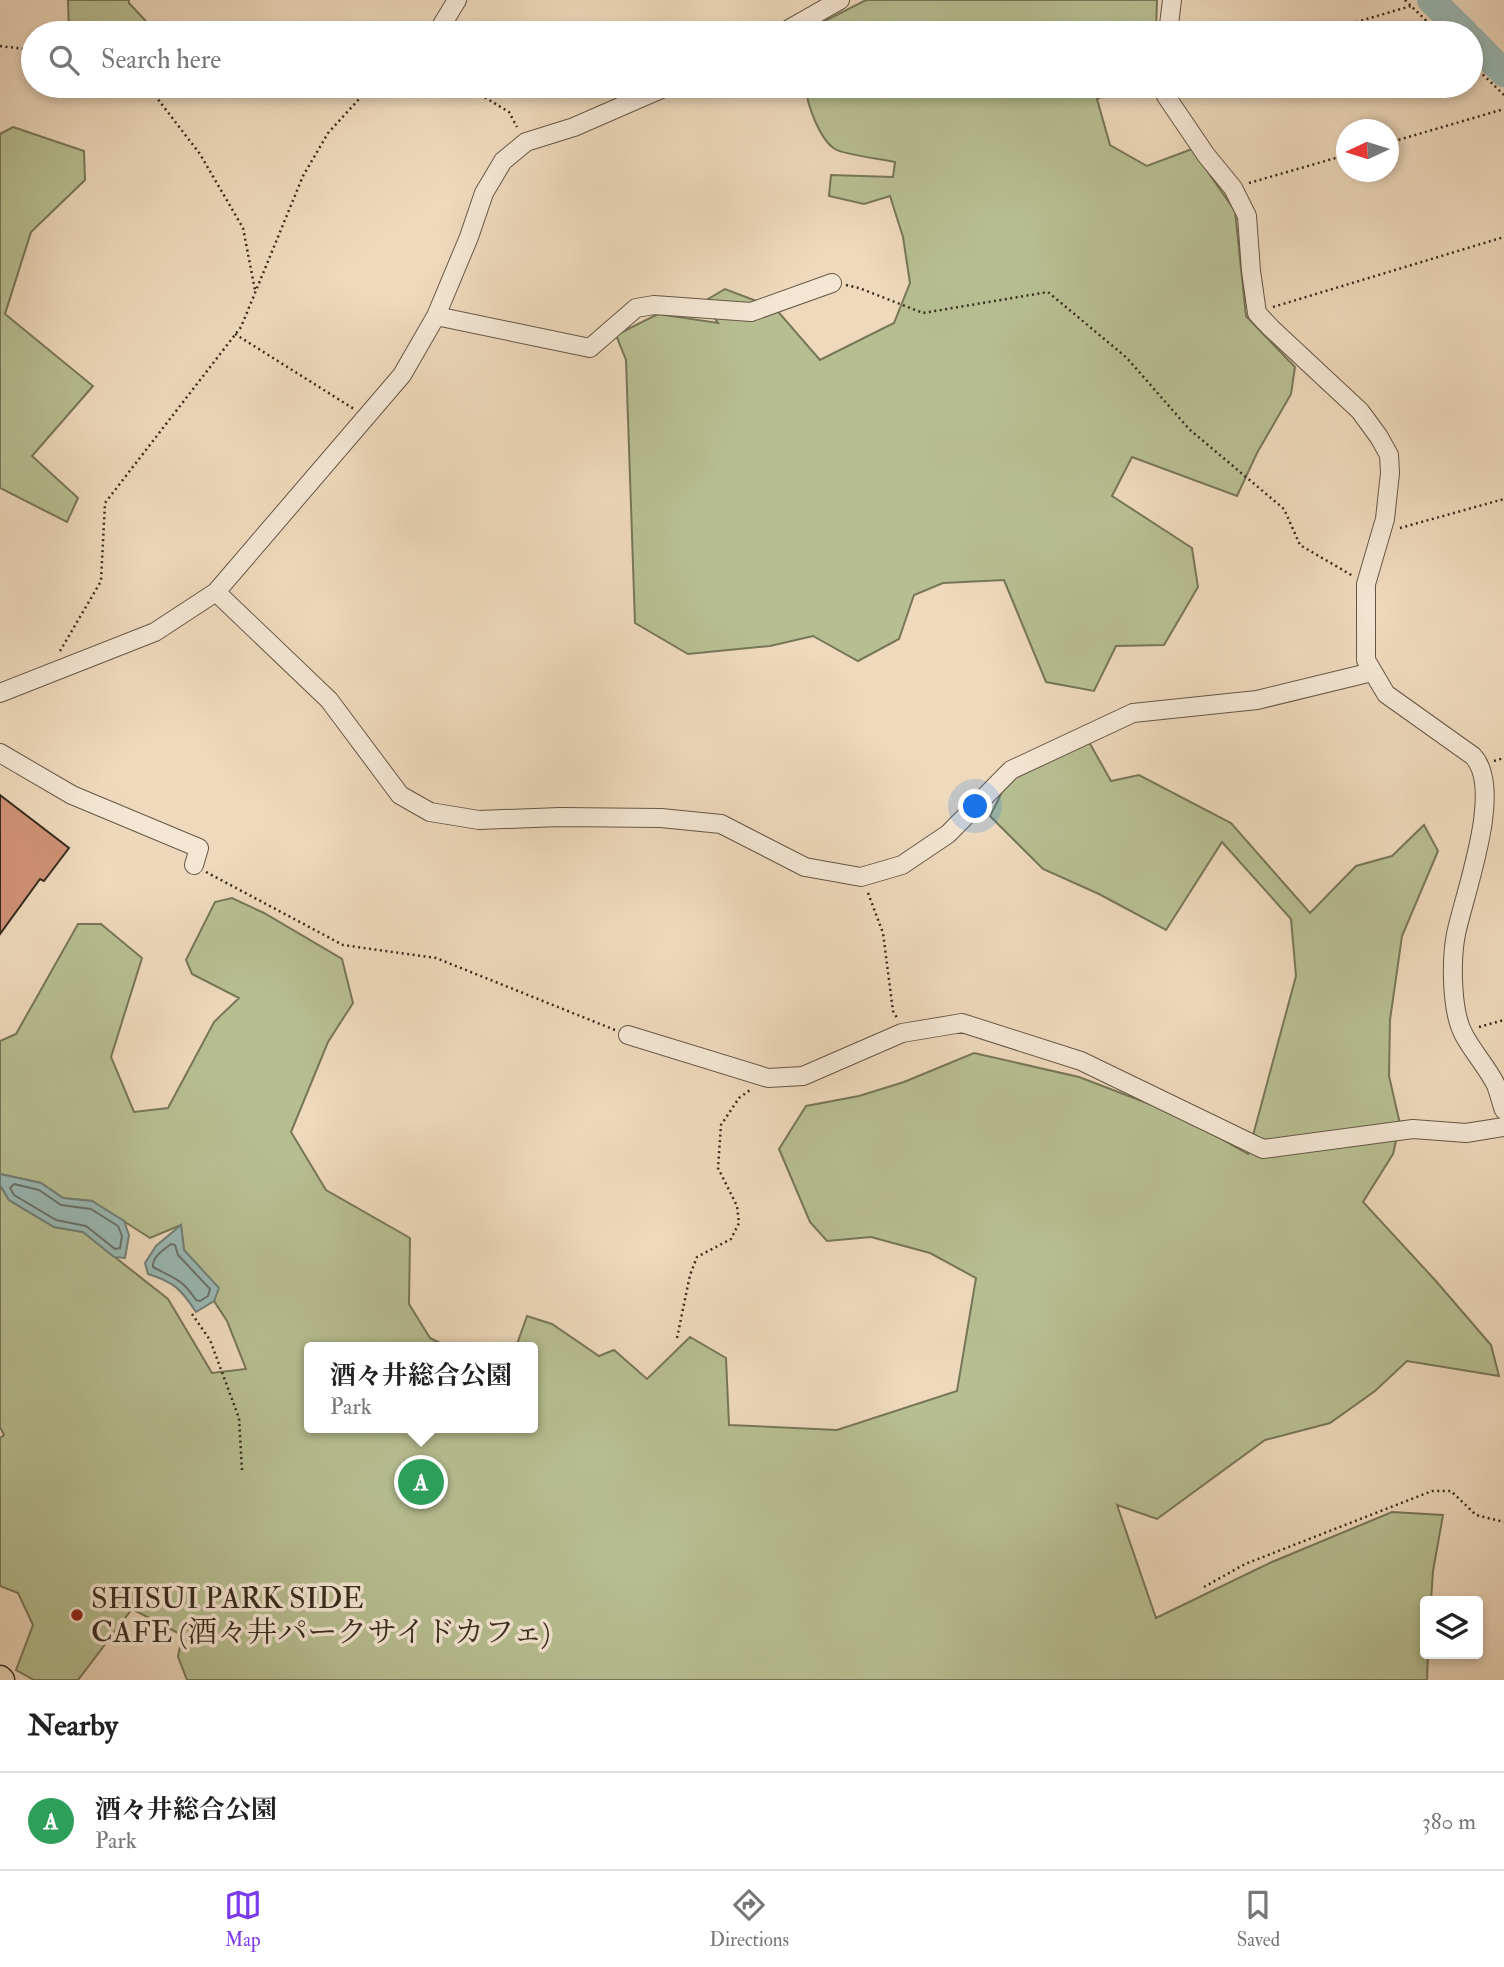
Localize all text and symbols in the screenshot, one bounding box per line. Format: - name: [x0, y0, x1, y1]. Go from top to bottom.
- search box: [21, 21, 1483, 98]
- icon: search: [45, 41, 83, 79]
- text: Search here: [101, 44, 221, 76]
- north arrow: [1336, 119, 1399, 182]
- your location: [958, 789, 992, 823]
- popup: [304, 1342, 538, 1433]
- text: 酒々井総合公園: [330, 1360, 512, 1392]
- text: Park: [330, 1392, 372, 1421]
- pin: A: [398, 1456, 444, 1508]
- place label: SHISUI PARK SIDE CAFE (酒々井パークサイドカフェ): [91, 1580, 551, 1651]
- map controls: [1420, 1596, 1483, 1659]
- button: layers: [1420, 1596, 1483, 1659]
- marker: SHISUI PARK SIDE CAFE (酒々井パークサイドカフェ): [69, 1607, 85, 1623]
- text: Nearby: [28, 1707, 118, 1744]
- text: 酒々井総合公園: [95, 1794, 277, 1826]
- text: A: [44, 1807, 58, 1836]
- text: 380 m: [1422, 1807, 1476, 1836]
- text: Park: [95, 1826, 137, 1855]
- tab: Map: [224, 1886, 262, 1952]
- tab: Directions: [709, 1886, 789, 1952]
- tab: Saved: [1237, 1886, 1280, 1952]

